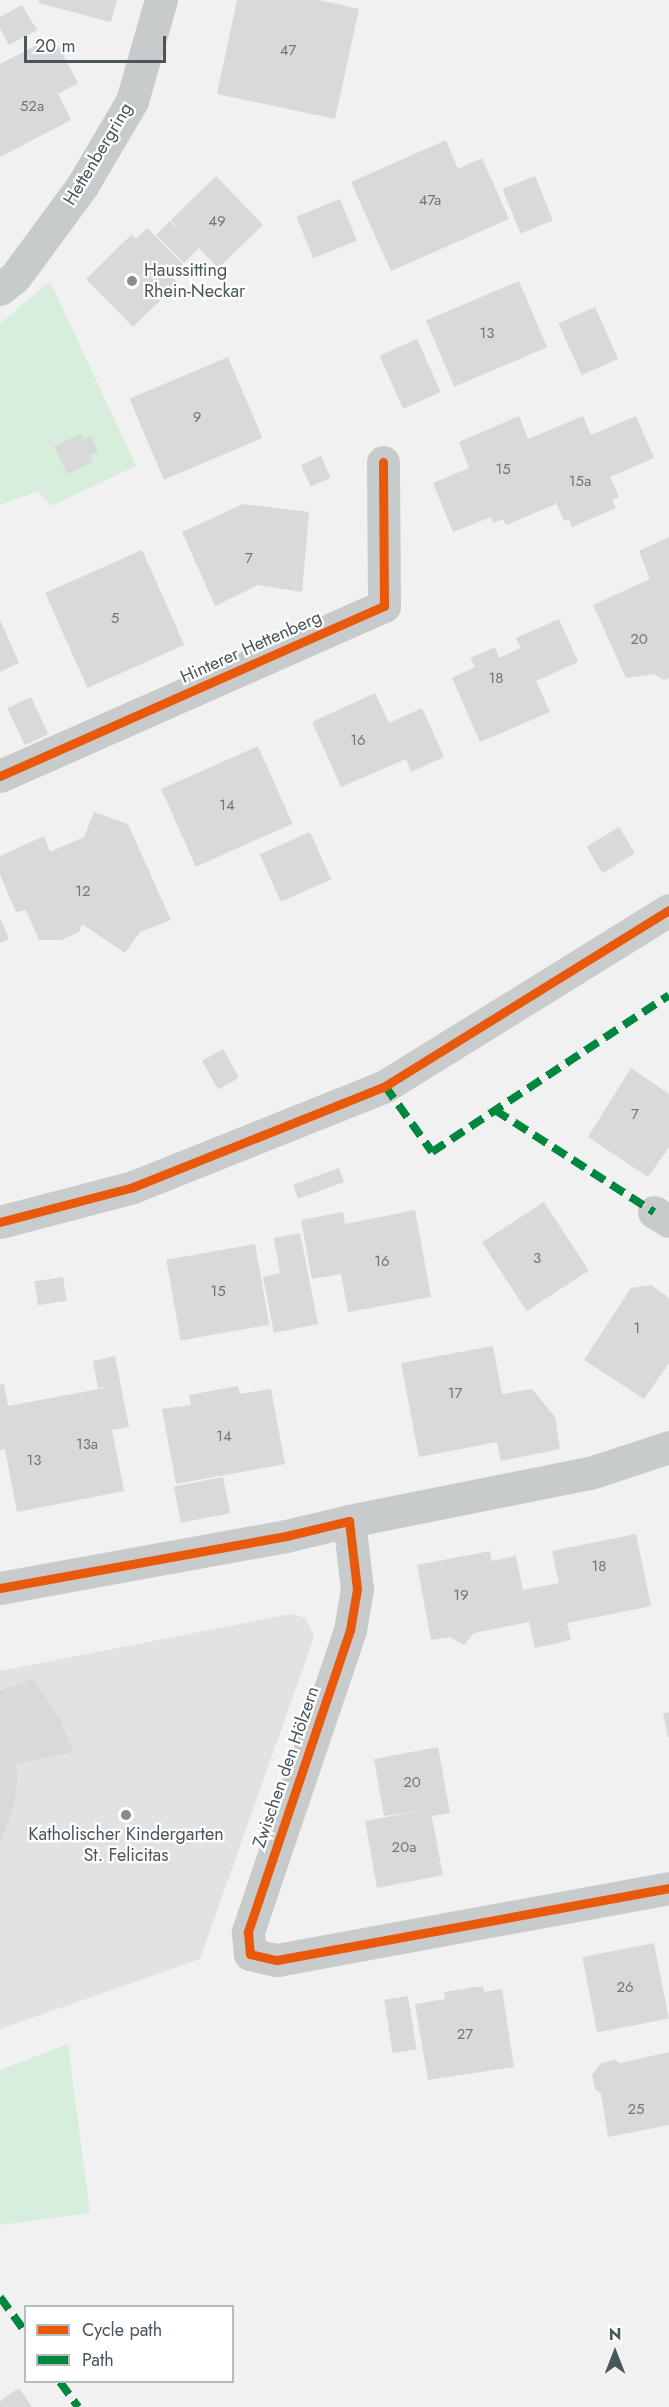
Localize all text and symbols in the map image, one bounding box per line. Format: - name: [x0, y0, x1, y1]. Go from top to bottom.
- scale bar: [27, 24, 170, 62]
- text: 20 m: [35, 33, 75, 59]
- house number: 47: [280, 42, 296, 60]
- house number: 52a: [20, 98, 44, 116]
- street label: Hettenbergring: [59, 99, 137, 209]
- house number: 47a: [419, 192, 441, 210]
- house number: 49: [208, 213, 226, 231]
- place label: Haussitting Rhein-Neckar: [144, 260, 245, 302]
- marker: Haussitting Rhein-Neckar: [125, 274, 139, 288]
- house number: 13: [480, 325, 494, 343]
- house number: 9: [193, 409, 201, 427]
- house number: 15: [495, 461, 511, 479]
- house number: 15a: [569, 473, 591, 491]
- house number: 7: [245, 550, 253, 568]
- street label: Hinterer Hettenberg: [177, 606, 325, 688]
- house number: 5: [111, 610, 119, 628]
- house number: 20: [630, 631, 648, 649]
- house number: 18: [489, 670, 503, 688]
- house number: 16: [350, 732, 366, 750]
- house number: 14: [219, 797, 235, 815]
- house number: 12: [75, 883, 91, 901]
- house number: 7: [631, 1106, 639, 1124]
- house number: 3: [533, 1250, 541, 1268]
- house number: 16: [374, 1253, 390, 1271]
- house number: 15: [210, 1283, 226, 1301]
- house number: 1: [634, 1320, 640, 1338]
- house number: 17: [448, 1385, 462, 1403]
- house number: 14: [216, 1428, 232, 1446]
- house number: 13a: [76, 1436, 98, 1454]
- house number: 13: [27, 1452, 41, 1470]
- house number: 18: [592, 1558, 606, 1576]
- house number: 19: [453, 1587, 469, 1605]
- street label: Zwischen den Hölzern: [248, 1683, 324, 1851]
- house number: 20: [403, 1774, 421, 1792]
- marker: Katholischer Kindergarten St. Felicitas: [119, 1808, 133, 1822]
- place label: Katholischer Kindergarten St. Felicitas: [28, 1824, 224, 1866]
- house number: 20a: [392, 1839, 416, 1857]
- house number: 26: [616, 1979, 634, 1997]
- house number: 27: [457, 2026, 473, 2044]
- house number: 25: [628, 2101, 644, 2119]
- legend: [24, 2305, 234, 2383]
- text: Cycle path: [82, 2317, 162, 2343]
- north arrow: [585, 2323, 645, 2383]
- text: N: [609, 2323, 621, 2346]
- text: Path: [82, 2347, 114, 2373]

